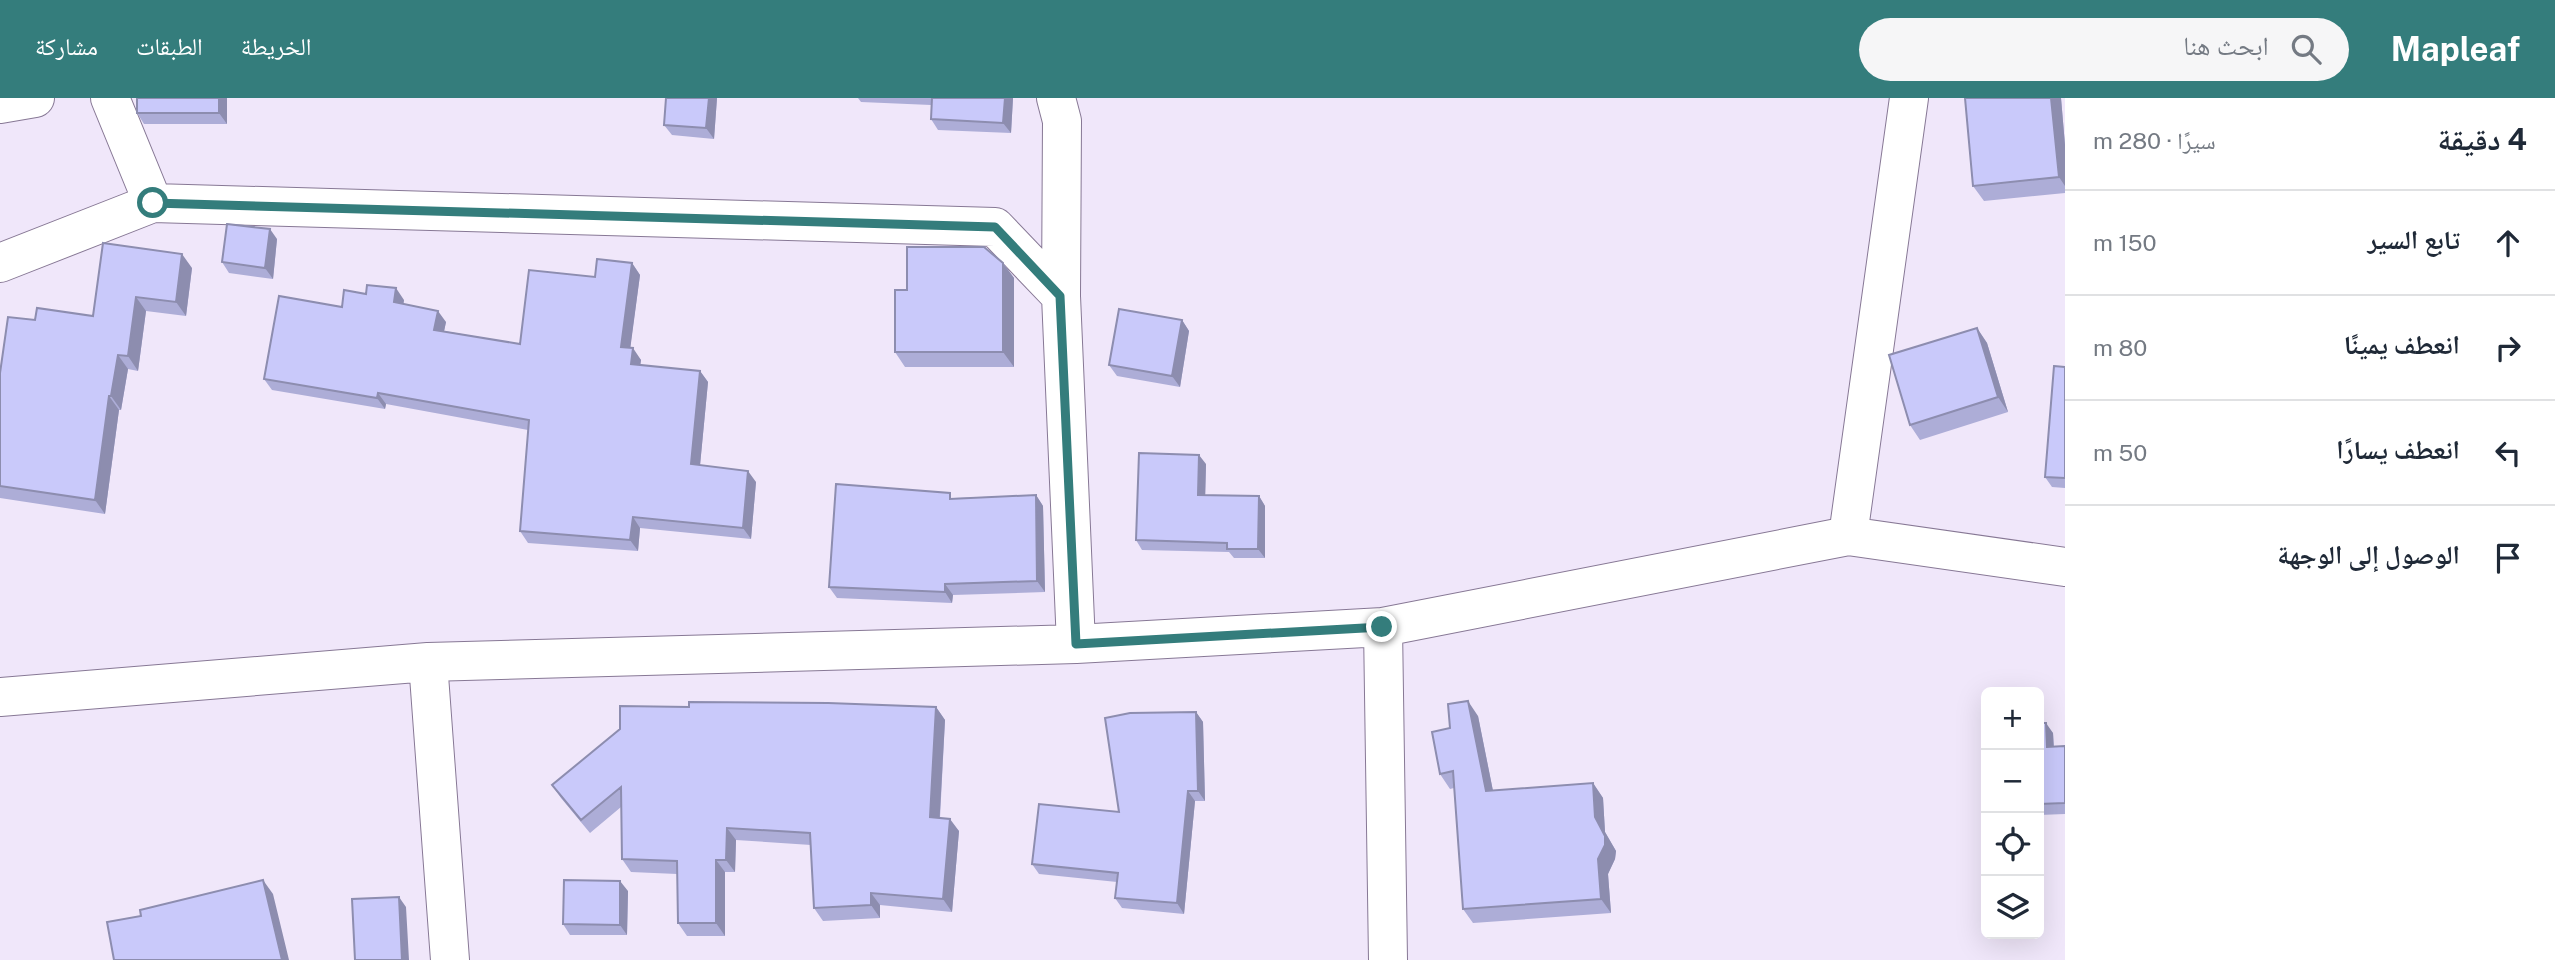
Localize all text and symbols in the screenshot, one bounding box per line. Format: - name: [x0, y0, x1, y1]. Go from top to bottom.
- search box: [1859, 18, 2349, 81]
- text: ابحث هنا: [2183, 30, 2269, 61]
- icon: search: [2287, 30, 2325, 68]
- text: Mapleaf: [2391, 30, 2520, 68]
- text: مشاركة: [35, 32, 98, 60]
- text: الطبقات: [136, 32, 203, 60]
- text: الخريطة: [241, 32, 311, 60]
- text: 4 دقيقة: [2438, 121, 2527, 157]
- text: سيرًا · 280 m: [2093, 127, 2216, 154]
- route start: [137, 187, 168, 218]
- text: تابع السير: [2367, 224, 2460, 255]
- icon: ahead: [2489, 224, 2527, 262]
- text: 150 m: [2093, 229, 2157, 256]
- text: انعطف يمينًا: [2344, 329, 2460, 360]
- icon: right: [2489, 329, 2527, 367]
- text: 80 m: [2093, 334, 2147, 361]
- text: انعطف يسارًا: [2336, 434, 2460, 465]
- icon: left: [2489, 434, 2527, 472]
- text: 50 m: [2093, 439, 2147, 466]
- text: الوصول إلى الوجهة: [2277, 539, 2460, 570]
- icon: arrive: [2489, 539, 2527, 577]
- route end: [1366, 611, 1397, 642]
- map controls: [1981, 687, 2044, 939]
- button: +: [1981, 687, 2044, 750]
- button: −: [1981, 750, 2044, 813]
- button: locate: [1981, 813, 2044, 876]
- button: layers: [1981, 876, 2044, 939]

